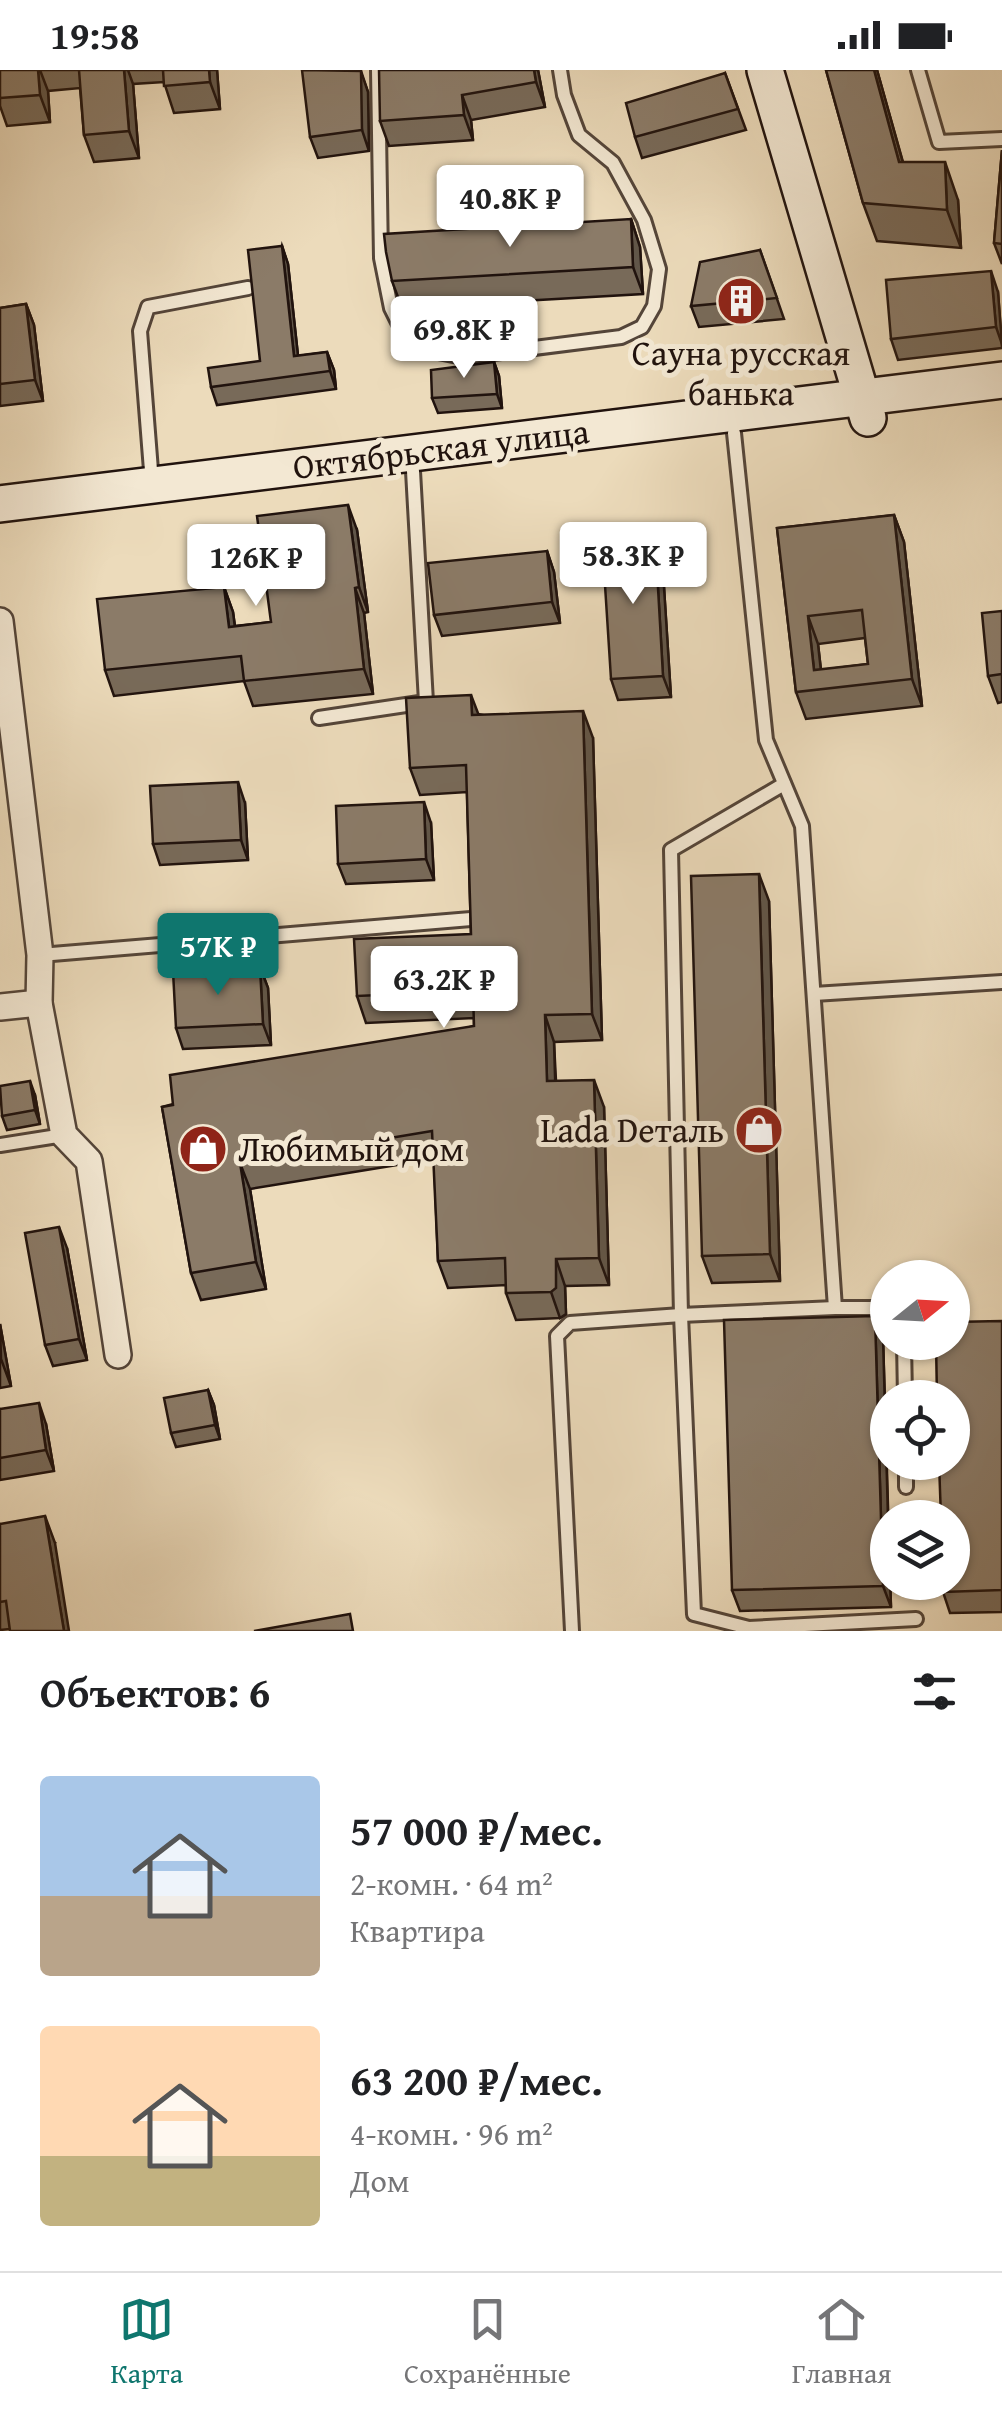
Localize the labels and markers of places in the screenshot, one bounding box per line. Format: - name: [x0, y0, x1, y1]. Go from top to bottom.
- pin: 40.8K ₽: [418, 165, 602, 250]
- building icon: Сауна русская банька: [715, 275, 767, 327]
- pin: 69.8K ₽: [372, 296, 556, 381]
- place label: Сауна русская банька: [632, 327, 850, 418]
- pin: 58.3K ₽: [541, 522, 725, 607]
- pin: 126K ₽: [175, 524, 337, 609]
- pin: 57K ₽: [148, 913, 288, 998]
- pin: 63.2K ₽: [352, 946, 536, 1031]
- place label: Lada Dеталь: [540, 1104, 724, 1155]
- shop icon: Lada Dеталь: [733, 1104, 785, 1156]
- shop icon: Любимый дом: [177, 1123, 229, 1175]
- place label: Любимый дом: [238, 1123, 464, 1174]

